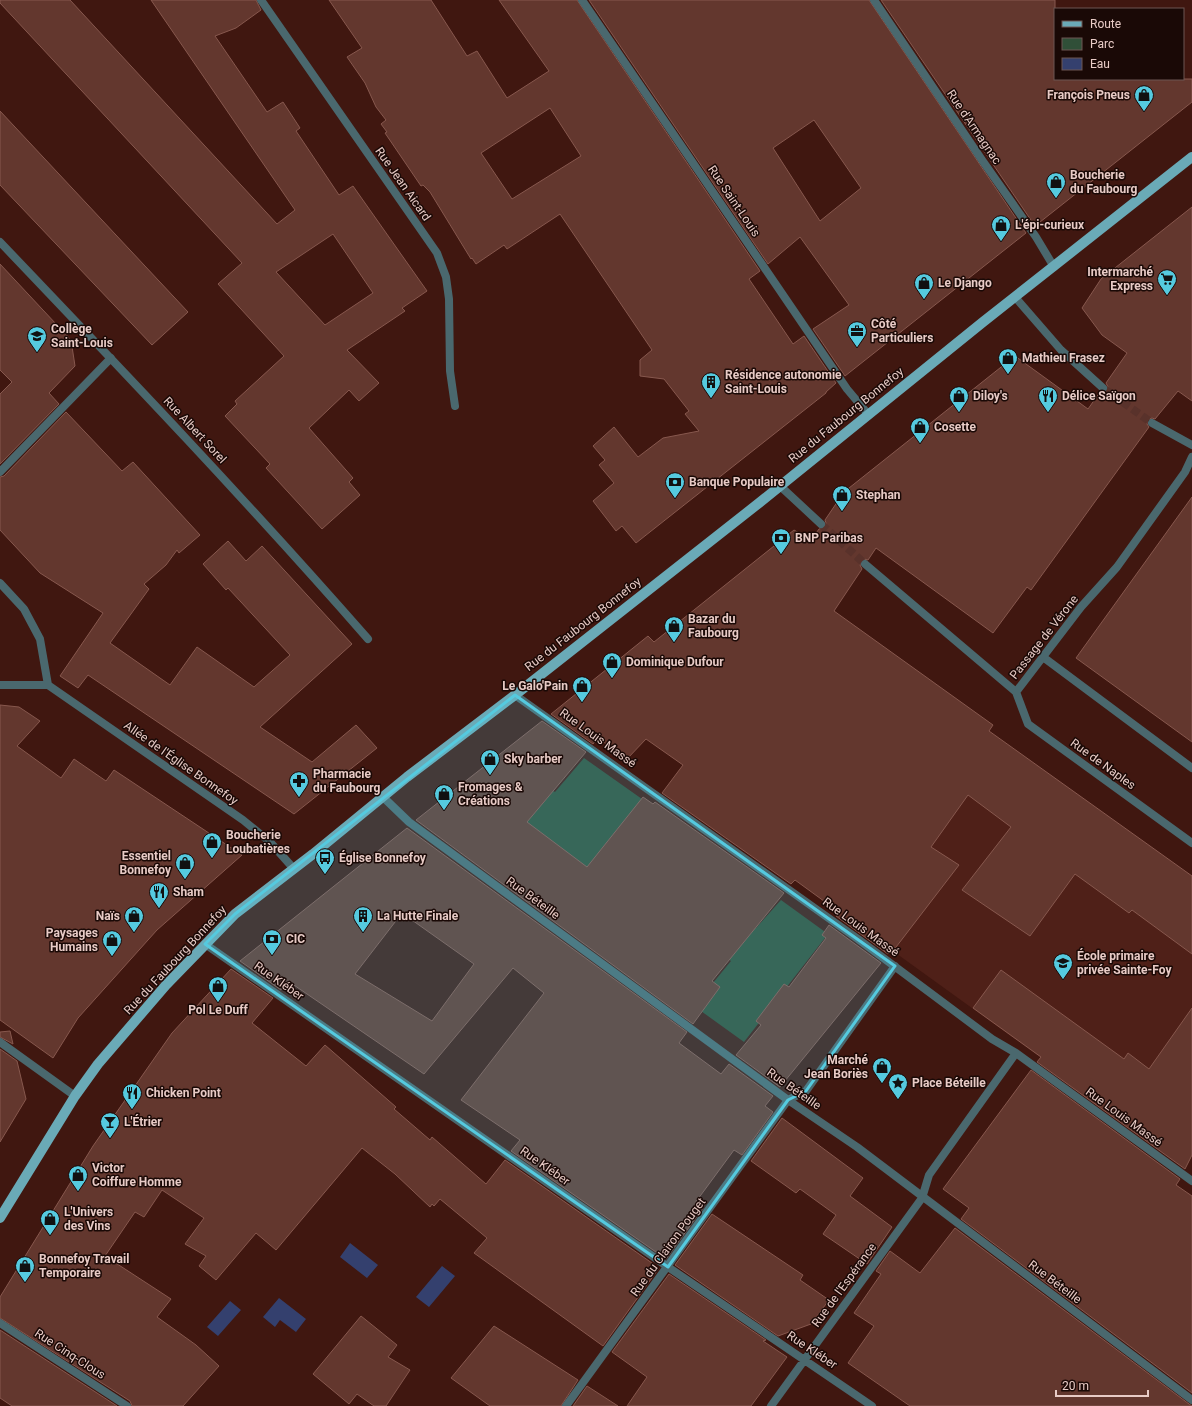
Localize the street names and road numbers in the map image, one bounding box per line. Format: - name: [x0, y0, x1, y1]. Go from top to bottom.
- street label: Rue d'Armagnac: [944, 87, 1004, 167]
- street label: Rue Jean Aicard: [372, 144, 434, 224]
- street label: Rue Saint-Louis: [705, 163, 763, 239]
- street label: Rue du Faubourg Bonnefoy: [786, 364, 906, 466]
- street label: Rue Albert Sorel: [161, 394, 229, 466]
- street label: Rue du Faubourg Bonnefoy: [522, 574, 644, 674]
- street label: Passage de Vérone: [1007, 592, 1081, 682]
- street label: Rue Louis Massé: [557, 706, 639, 770]
- street label: Allée de l'Église Bonnefoy: [121, 717, 241, 808]
- street label: Rue de Naples: [1068, 736, 1138, 792]
- street label: Rue Béteille: [504, 874, 562, 922]
- street label: Rue Louis Massé: [820, 895, 902, 959]
- street label: Rue du Faubourg Bonnefoy: [121, 902, 229, 1017]
- street label: Rue Kléber: [252, 959, 306, 1003]
- street label: Rue Béteille: [764, 1065, 824, 1113]
- street label: Rue Louis Massé: [1083, 1085, 1165, 1149]
- street label: Rue Kléber: [518, 1144, 572, 1188]
- street label: Rue du Clairon Pouget: [628, 1195, 708, 1299]
- street label: Rue de l'Espérance: [809, 1240, 879, 1330]
- street label: Rue Béteille: [1026, 1258, 1084, 1306]
- street label: Rue Cinq-Clous: [32, 1326, 108, 1382]
- street label: Rue Kléber: [784, 1328, 840, 1372]

